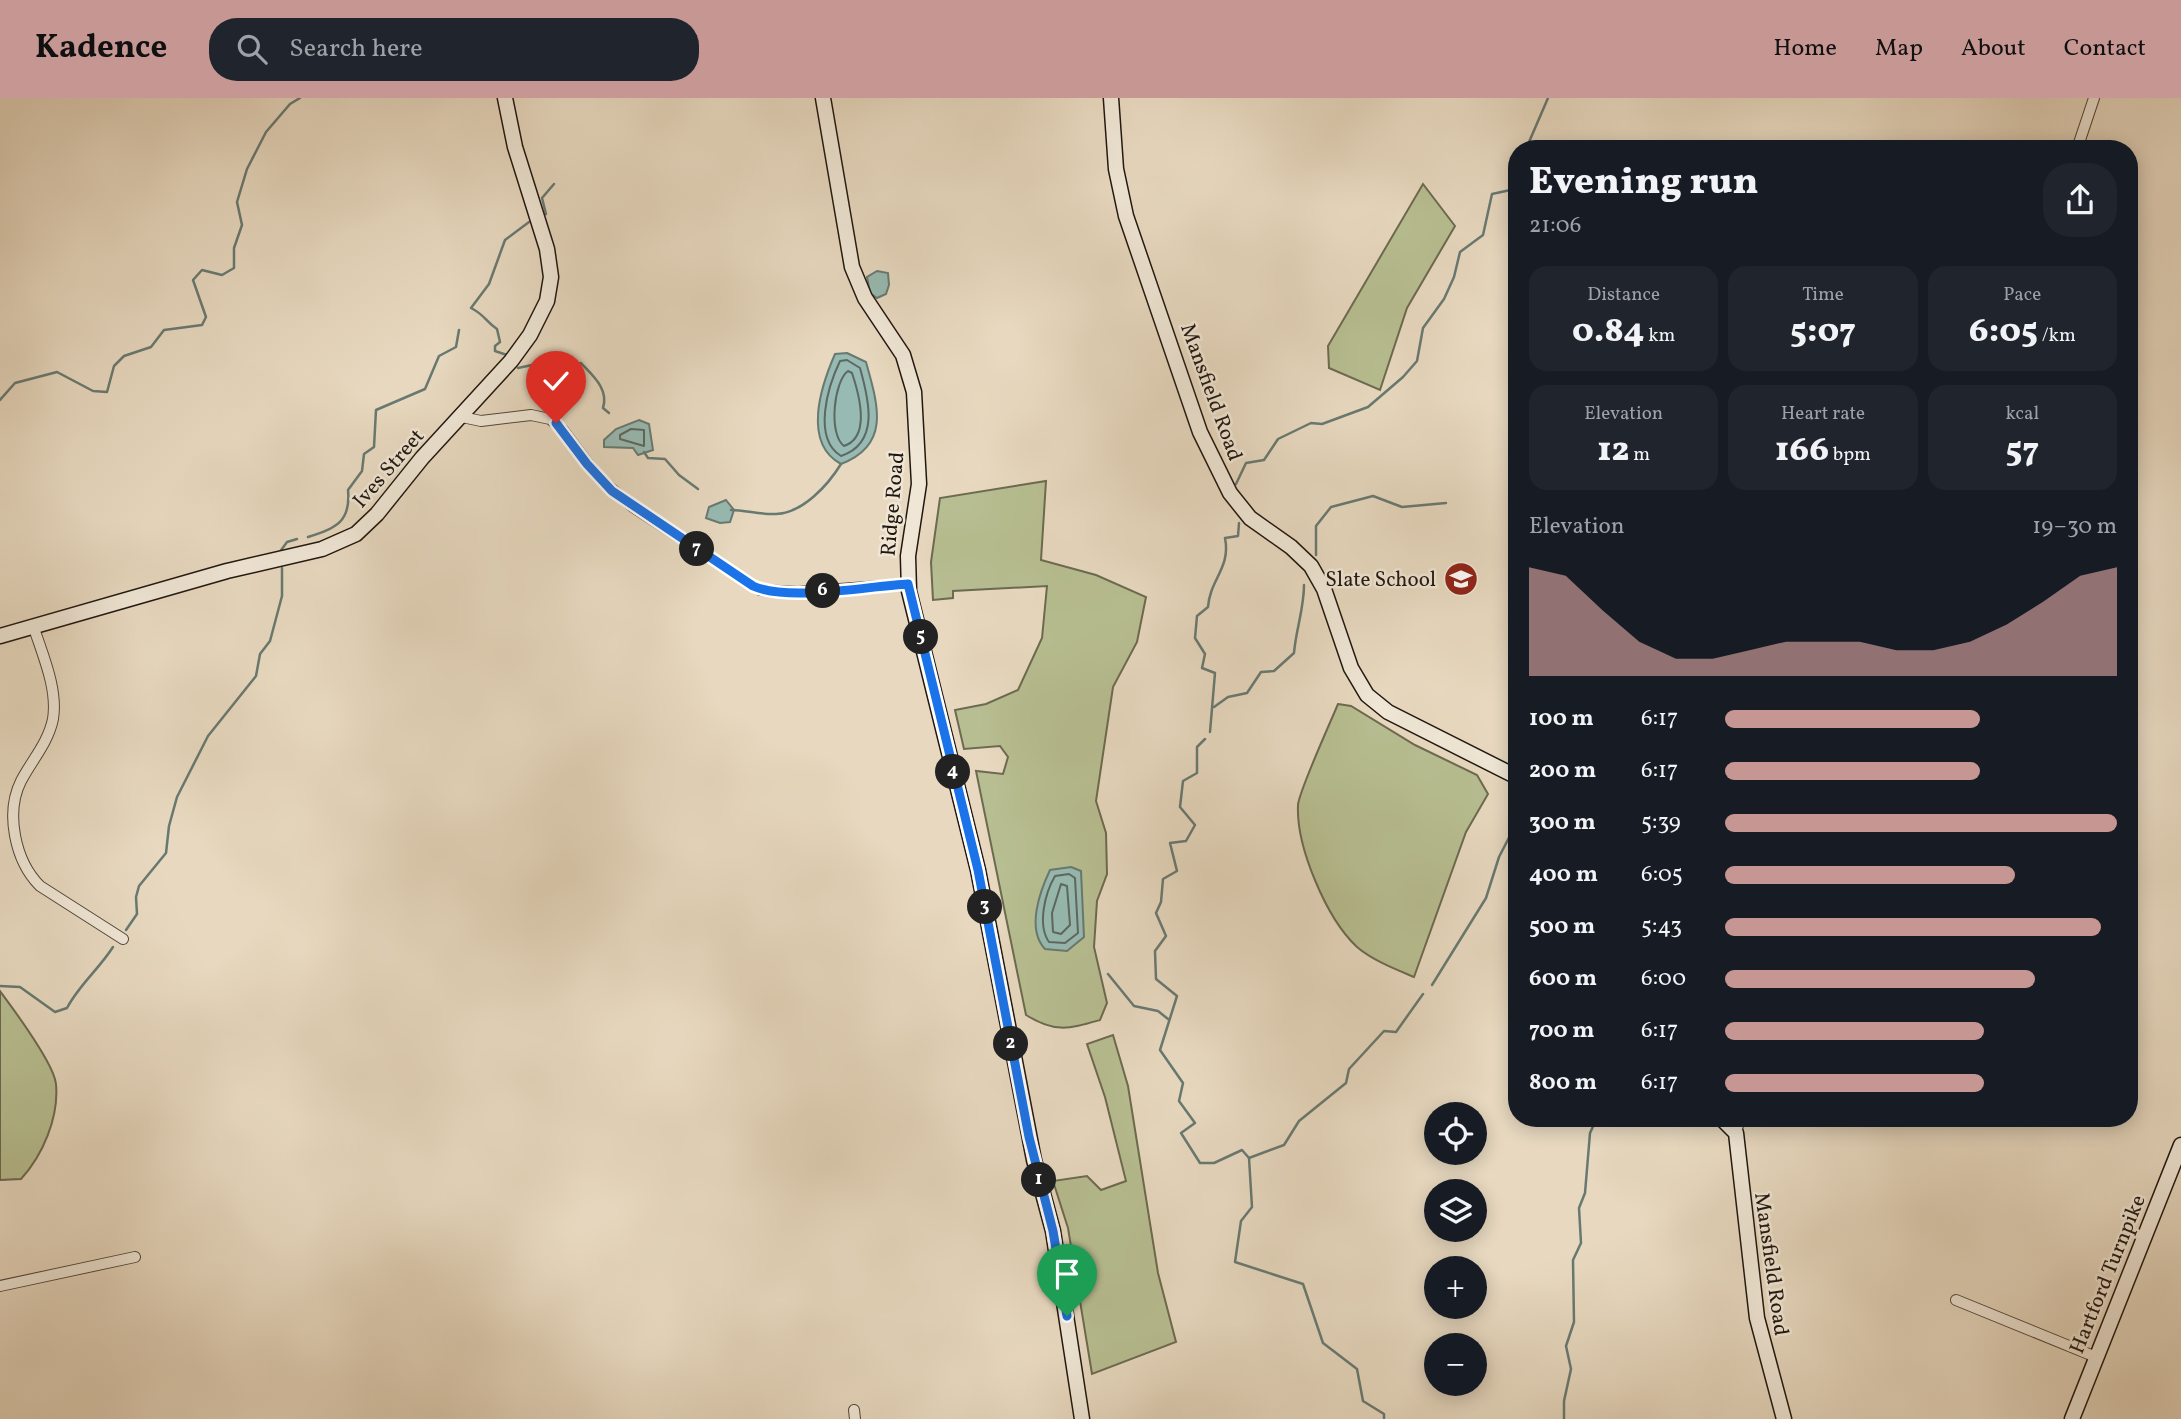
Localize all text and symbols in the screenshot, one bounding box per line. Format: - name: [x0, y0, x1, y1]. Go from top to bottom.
- search box: [209, 18, 699, 81]
- text: Kadence: [35, 26, 167, 72]
- icon: search: [233, 30, 271, 68]
- text: Search here: [289, 31, 423, 67]
- text: Home: [1773, 32, 1837, 66]
- text: Map: [1875, 32, 1923, 66]
- text: About: [1961, 32, 2026, 66]
- text: Contact: [2064, 32, 2146, 66]
- text: Evening run: [1529, 157, 1759, 210]
- button: share: [2043, 163, 2117, 237]
- text: 21:06: [1529, 210, 1581, 242]
- text: Distance: [1587, 282, 1660, 308]
- text: Time: [1802, 282, 1844, 308]
- text: Pace: [2003, 282, 2041, 308]
- text: 0.84: [1572, 308, 1644, 356]
- text: 5:07: [1790, 308, 1856, 356]
- text: 6:05: [1969, 308, 2038, 356]
- street label: Mansfield Road: [1172, 320, 1249, 465]
- text: km: [1644, 323, 1675, 349]
- text: /km: [2038, 323, 2076, 349]
- pin: [526, 351, 586, 423]
- icon: check: [537, 362, 575, 400]
- text: Elevation: [1584, 401, 1663, 427]
- text: Heart rate: [1781, 401, 1865, 427]
- text: kcal: [2005, 401, 2039, 427]
- street label: Ives Street: [347, 423, 432, 515]
- text: 12: [1597, 427, 1629, 475]
- text: 166: [1775, 427, 1829, 475]
- text: 57: [2006, 427, 2039, 475]
- text: m: [1629, 442, 1650, 468]
- text: bpm: [1829, 442, 1871, 468]
- street label: Ridge Road: [874, 451, 913, 558]
- text: Elevation: [1529, 511, 1625, 543]
- text: 19–30 m: [2032, 511, 2117, 543]
- pin: 7: [680, 532, 714, 566]
- text: 7: [692, 535, 701, 561]
- school or university icon: Slate School: [1442, 560, 1480, 598]
- place label: Slate School: [1325, 566, 1436, 595]
- pin: 6: [806, 574, 840, 608]
- text: 6: [817, 577, 828, 603]
- pin: 5: [904, 620, 939, 654]
- text: 5: [916, 623, 925, 649]
- text: 100 m: [1529, 703, 1594, 735]
- text: 6:17: [1641, 703, 1678, 735]
- pin: 4: [936, 754, 970, 790]
- text: 200 m: [1529, 755, 1596, 787]
- text: 6:17: [1641, 755, 1678, 787]
- text: 4: [947, 758, 958, 784]
- text: 300 m: [1529, 807, 1596, 839]
- text: 5:39: [1641, 807, 1681, 839]
- text: 400 m: [1529, 859, 1598, 891]
- text: 6:05: [1641, 859, 1683, 891]
- pin: 3: [968, 890, 1002, 924]
- text: 3: [980, 893, 989, 919]
- text: 500 m: [1529, 911, 1595, 943]
- text: 5:43: [1641, 911, 1682, 943]
- text: 600 m: [1529, 963, 1597, 995]
- text: 6:00: [1641, 963, 1686, 995]
- text: 700 m: [1529, 1015, 1595, 1047]
- text: 6:17: [1641, 1015, 1678, 1047]
- pin: 2: [993, 1026, 1028, 1062]
- text: 2: [1006, 1030, 1015, 1056]
- text: 800 m: [1529, 1067, 1597, 1099]
- text: 6:17: [1641, 1067, 1678, 1099]
- map controls: [1424, 1102, 1487, 1396]
- button: locate: [1424, 1102, 1487, 1165]
- pin: 1: [1021, 1162, 1056, 1198]
- text: 1: [1035, 1166, 1042, 1192]
- button: layers: [1424, 1179, 1487, 1242]
- street label: Mansfield Road: [1746, 1191, 1795, 1338]
- street label: Hartford Turnpike: [2063, 1191, 2153, 1358]
- pin: [1037, 1244, 1097, 1316]
- icon: arrive: [1048, 1255, 1086, 1293]
- button: +: [1424, 1256, 1487, 1319]
- button: −: [1424, 1333, 1487, 1396]

